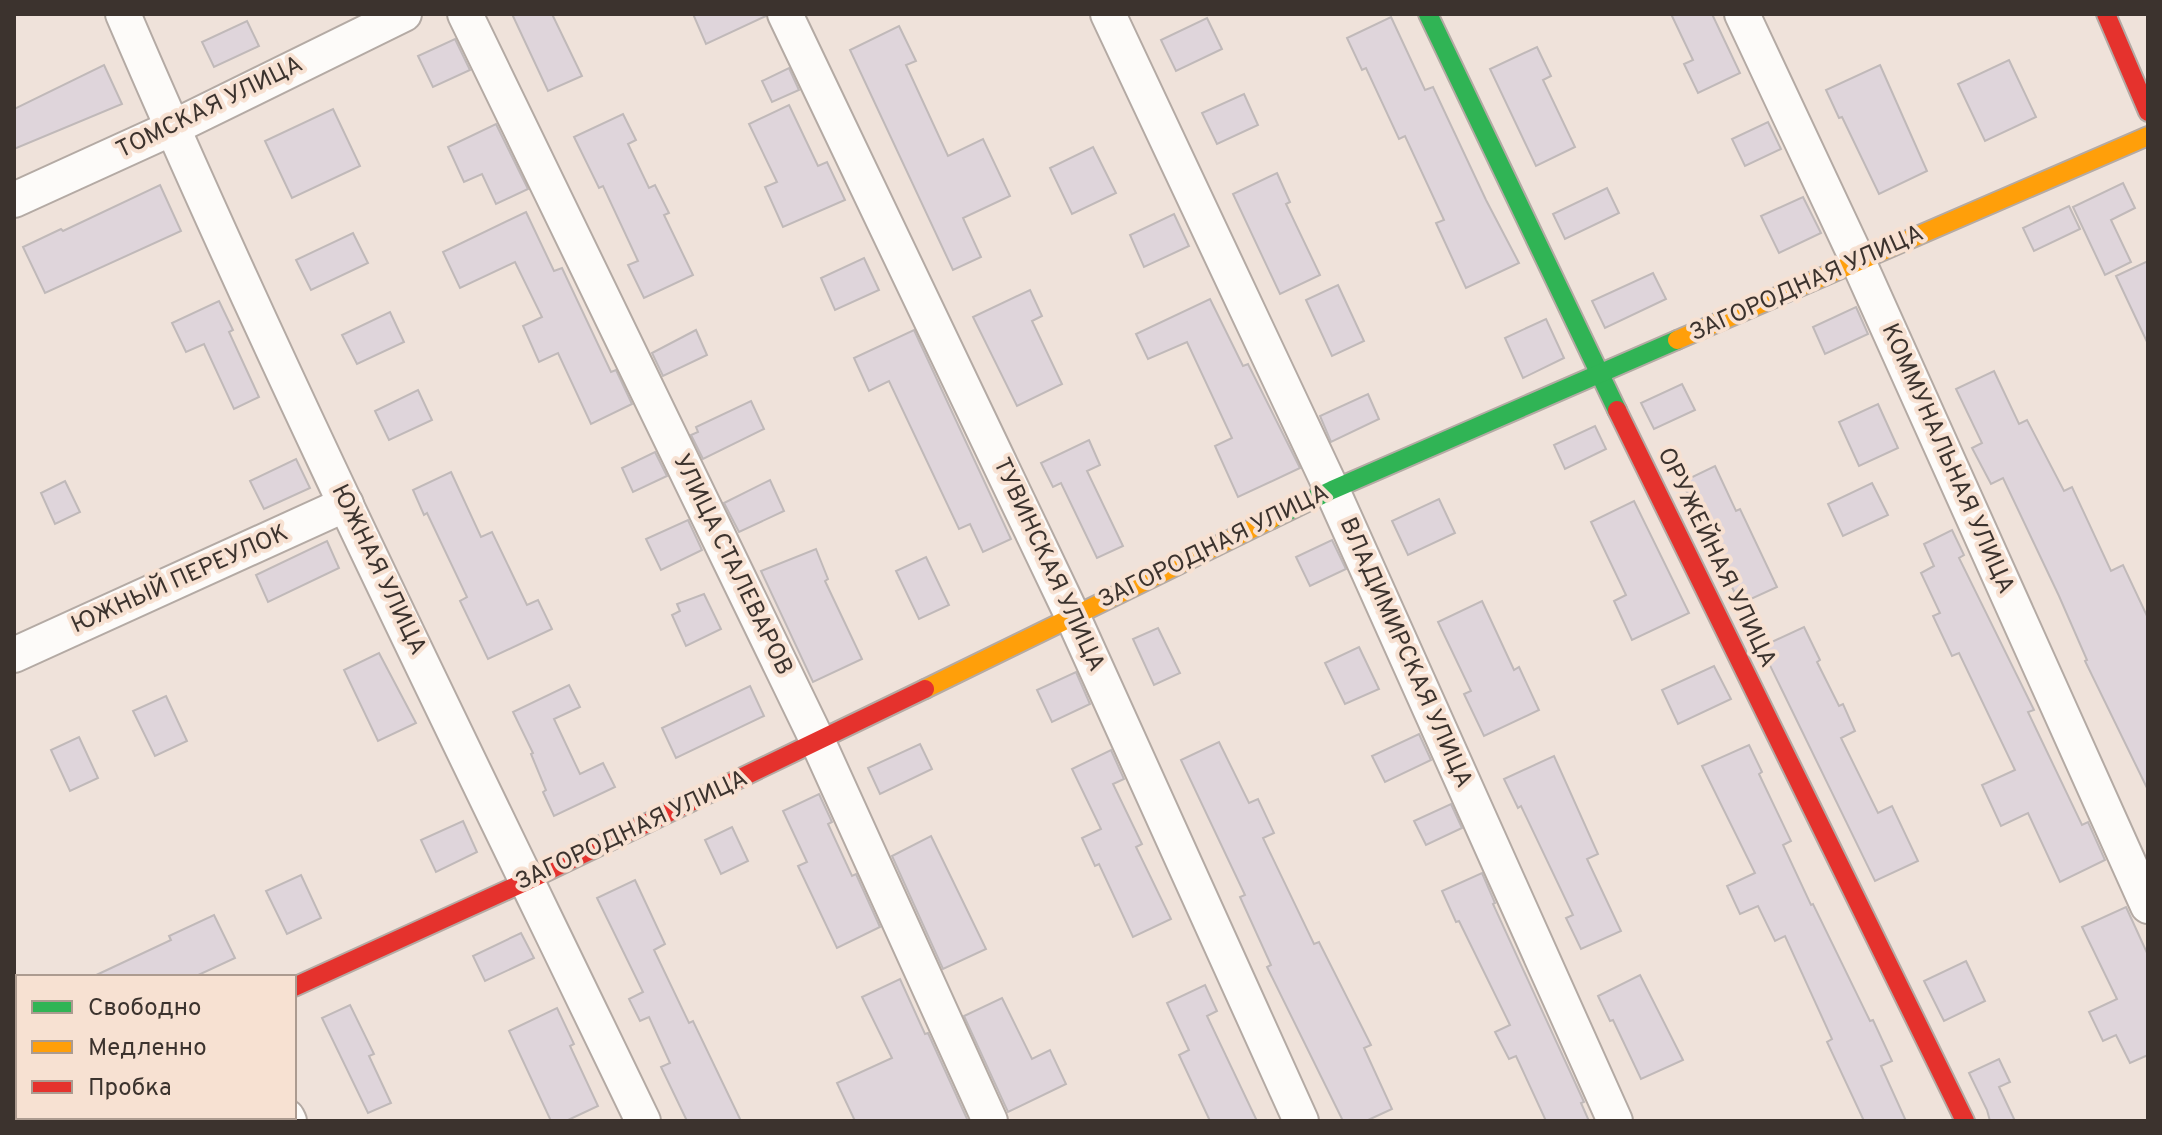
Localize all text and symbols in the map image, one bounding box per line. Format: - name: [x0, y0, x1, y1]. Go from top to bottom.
- street label: ТОМСКАЯ УЛИЦА: [112, 50, 308, 166]
- street label: ЗАГОРОДНАЯ УЛИЦА: [1685, 219, 1929, 349]
- street label: КОММУНАЛЬНАЯ УЛИЦА: [1874, 319, 2020, 599]
- street label: ОРУЖЕЙНАЯ УЛИЦА: [1650, 442, 1784, 673]
- street label: УЛИЦА СТАЛЕВАРОВ: [665, 449, 799, 681]
- street label: ТУВИНСКАЯ УЛИЦА: [985, 453, 1111, 677]
- street label: ЗАГОРОДНАЯ УЛИЦА: [1094, 478, 1334, 616]
- street label: ЮЖНАЯ УЛИЦА: [324, 480, 432, 660]
- street label: ВЛАДИМИРСКАЯ УЛИЦА: [1332, 513, 1478, 793]
- street label: ЮЖНЫЙ ПЕРЕУЛОК: [66, 517, 293, 641]
- street label: ЗАГОРОДНАЯ УЛИЦА: [511, 764, 753, 898]
- legend: [16, 975, 296, 1119]
- text: Свободно: [88, 994, 201, 1024]
- text: Медленно: [88, 1034, 207, 1064]
- text: Пробка: [88, 1074, 172, 1104]

